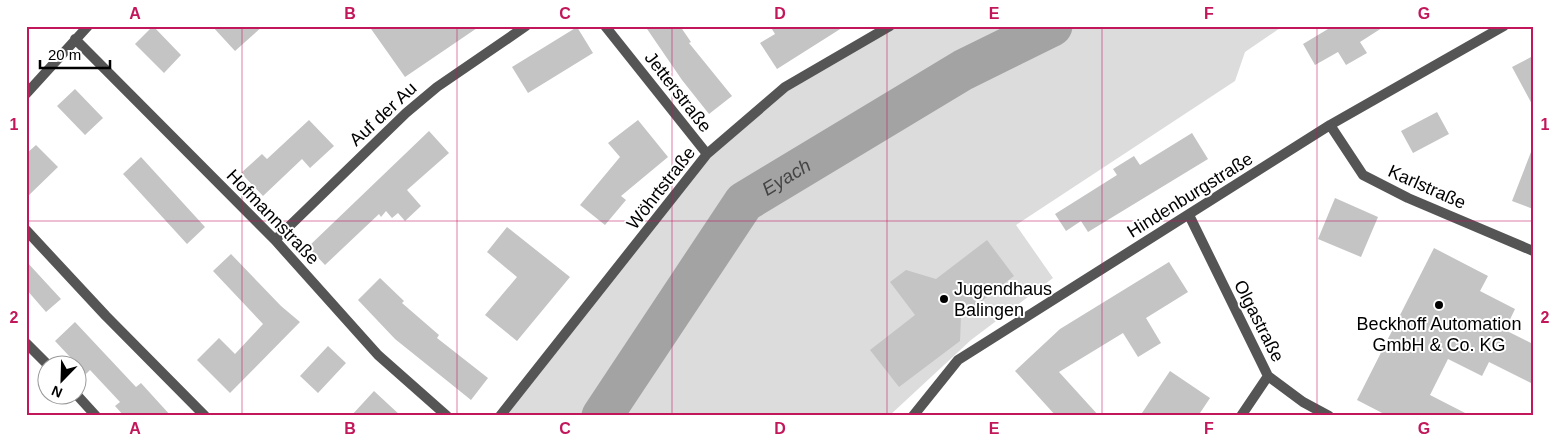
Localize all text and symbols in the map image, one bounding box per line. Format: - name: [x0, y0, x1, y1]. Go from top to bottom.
- text: A: [129, 5, 141, 22]
- text: B: [344, 5, 356, 22]
- text: C: [559, 5, 571, 22]
- text: D: [774, 5, 786, 22]
- text: E: [989, 5, 1000, 22]
- text: F: [1204, 5, 1214, 22]
- text: G: [1418, 5, 1430, 22]
- scale bar: [40, 38, 110, 70]
- text: 20 m: [48, 46, 81, 63]
- street label: Jetterstraße: [641, 48, 715, 136]
- street label: Auf der Au: [345, 78, 421, 150]
- text: 1: [10, 116, 19, 133]
- text: 1: [1541, 116, 1550, 133]
- street label: Wöhrtstraße: [623, 143, 699, 233]
- street label: Hindenburgstraße: [1124, 148, 1256, 242]
- water label: Eyach: [758, 154, 814, 199]
- street label: Karlstraße: [1385, 161, 1469, 213]
- street label: Hofmannstraße: [223, 165, 323, 269]
- street label: Olgastraße: [1230, 277, 1288, 365]
- place label: Jugendhaus Balingen: [954, 279, 1052, 320]
- marker: Jugendhaus Balingen: [938, 293, 950, 305]
- marker: Beckhoff Automation GmbH & Co. KG: [1433, 299, 1445, 311]
- text: 2: [10, 309, 19, 326]
- text: 2: [1541, 309, 1550, 326]
- place label: Beckhoff Automation GmbH & Co. KG: [1357, 314, 1521, 355]
- north arrow: [38, 354, 88, 404]
- text: N: [49, 383, 65, 401]
- text: A: [129, 420, 141, 437]
- text: B: [344, 420, 356, 437]
- text: C: [559, 420, 571, 437]
- text: D: [774, 420, 786, 437]
- text: E: [989, 420, 1000, 437]
- text: F: [1204, 420, 1214, 437]
- text: G: [1418, 420, 1430, 437]

